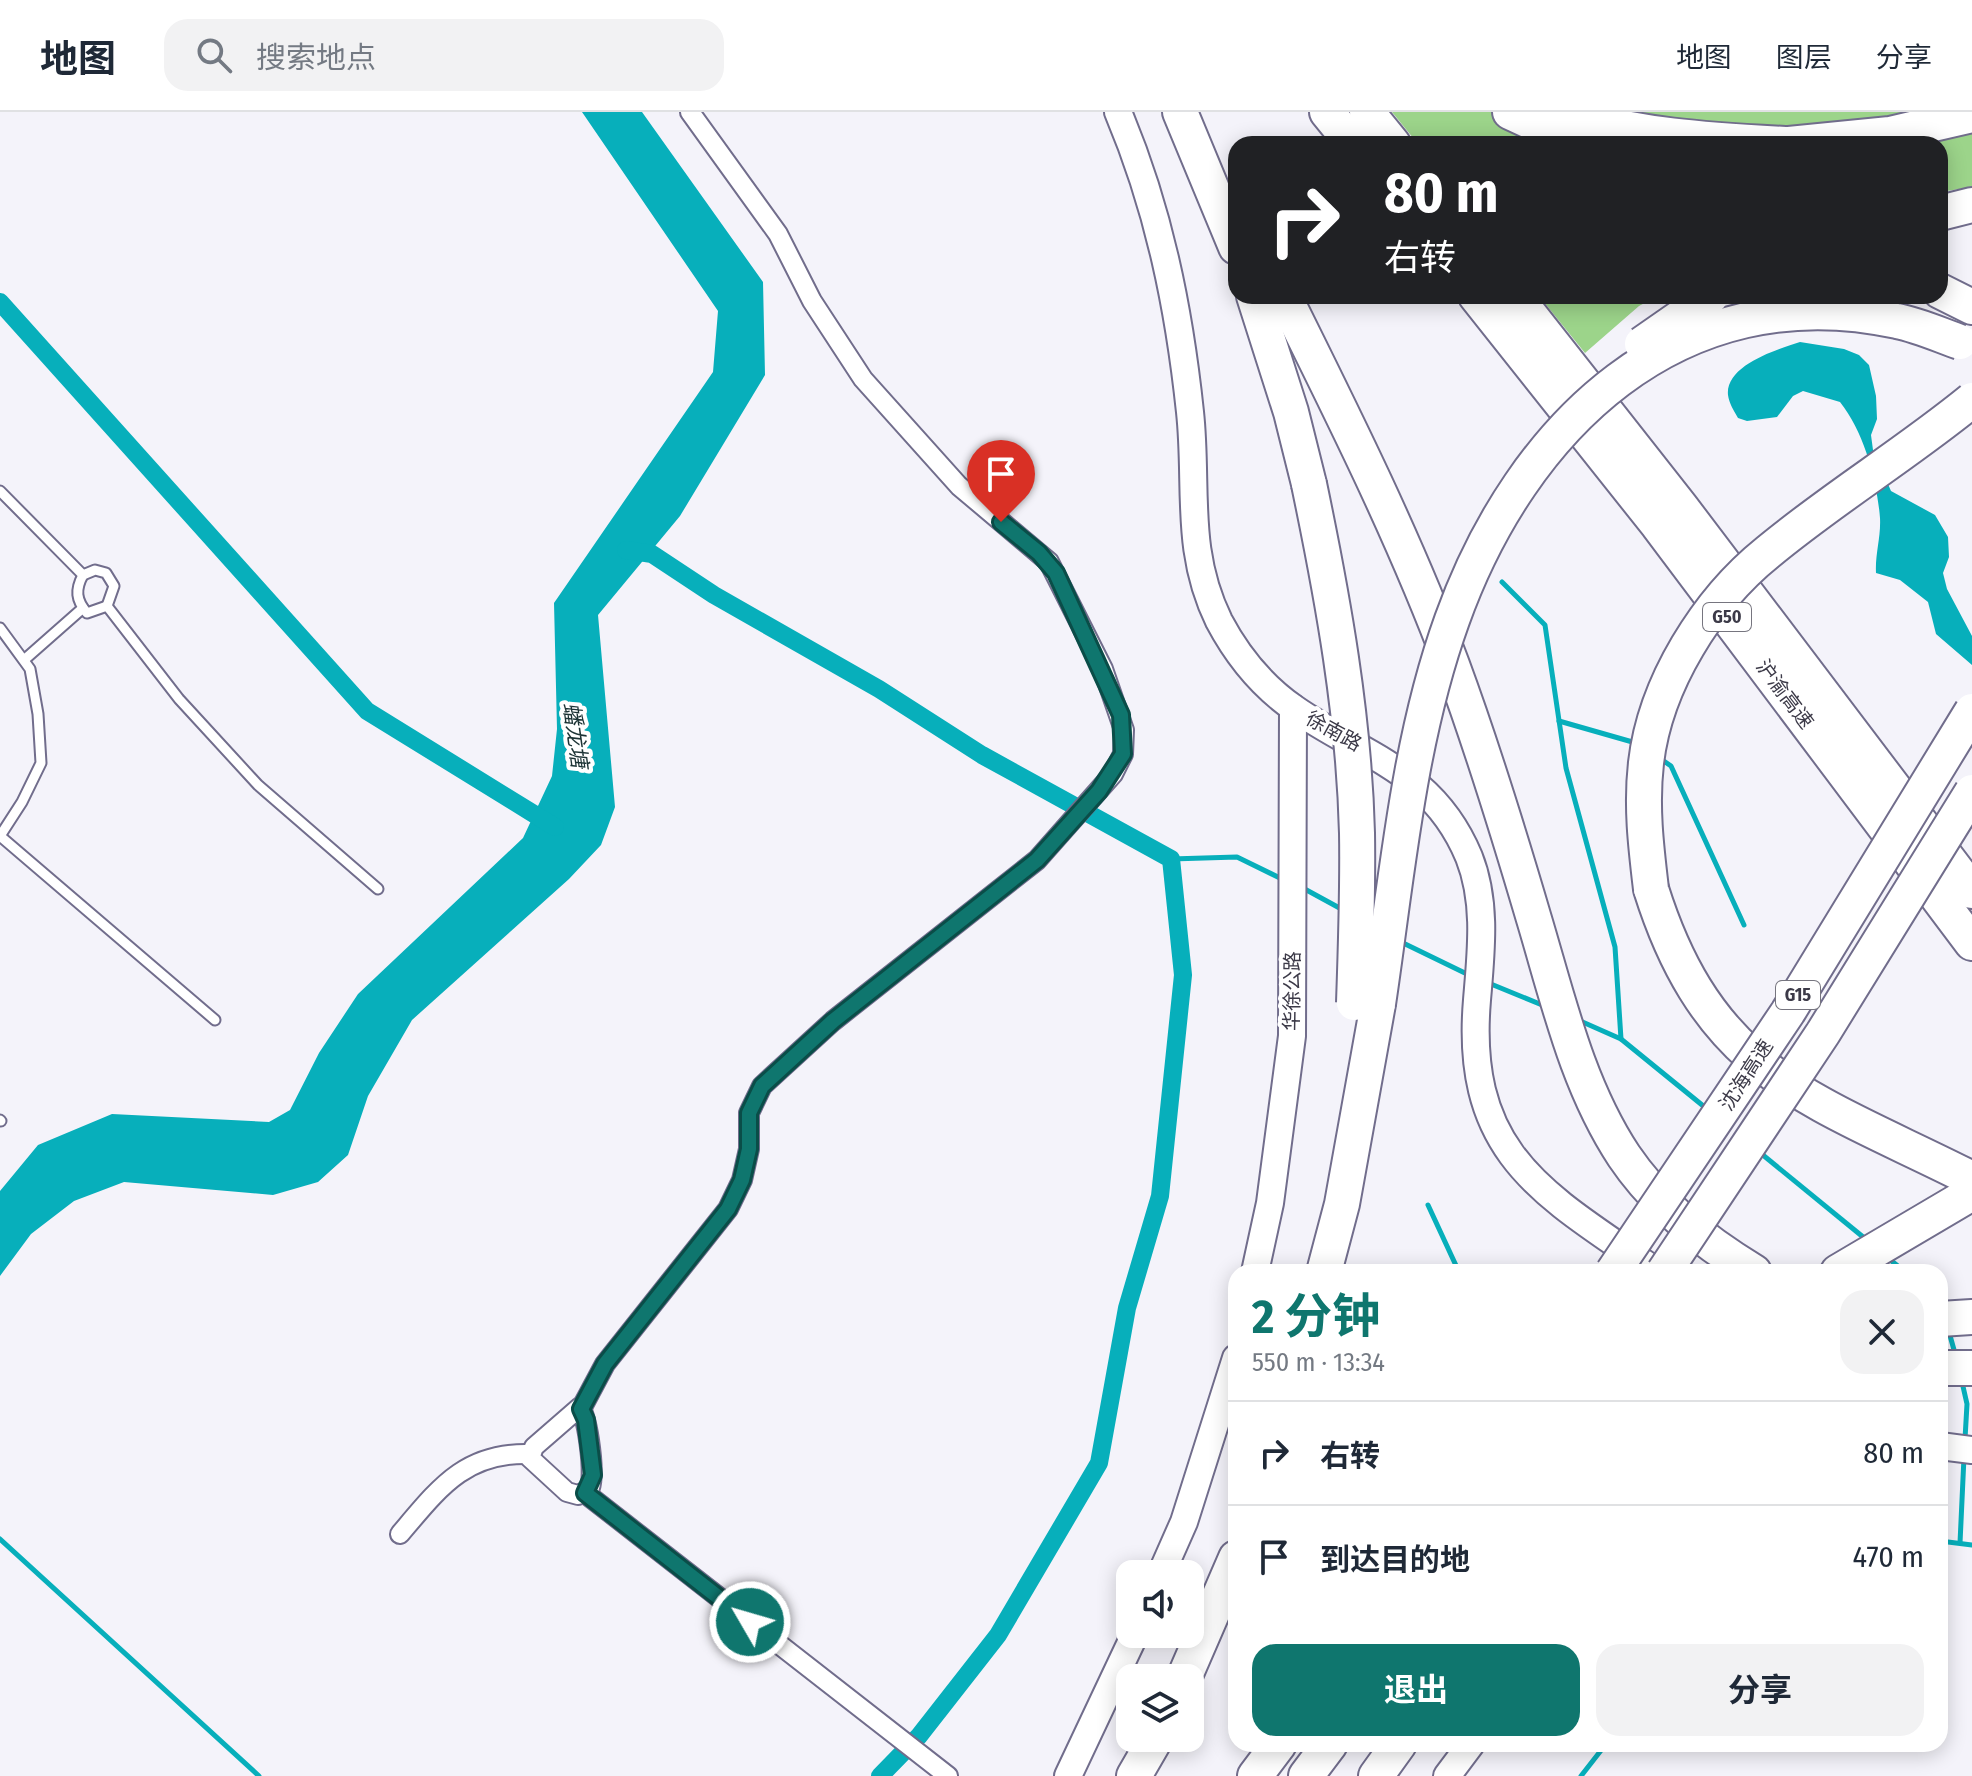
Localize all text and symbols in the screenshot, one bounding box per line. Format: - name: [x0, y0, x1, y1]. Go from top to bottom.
- search box: [164, 19, 724, 91]
- icon: search: [192, 33, 236, 77]
- text: 地图: [40, 36, 116, 82]
- text: 搜索地点: [256, 40, 376, 76]
- text: 地图: [1676, 41, 1732, 74]
- text: 图层: [1776, 41, 1832, 74]
- text: 分享: [1876, 41, 1932, 74]
- text: 80 m: [1384, 160, 1499, 227]
- icon: right: [1252, 168, 1356, 272]
- text: 右转: [1384, 236, 1456, 280]
- pin: [967, 440, 1035, 522]
- icon: arrive: [979, 452, 1023, 496]
- road number: G50: [1703, 603, 1751, 631]
- street label: 沪渝高速: [1751, 655, 1819, 733]
- water label: 蟠龙塘: [558, 701, 594, 774]
- street label: 徐南路: [1302, 706, 1366, 756]
- street label: 华徐公路: [1279, 951, 1305, 1031]
- road number: G15: [1776, 981, 1820, 1009]
- street label: 沈海高速: [1714, 1035, 1778, 1115]
- text: 2 分钟: [1252, 1288, 1380, 1346]
- button: close: [1840, 1290, 1924, 1374]
- text: 550 m · 13:34: [1252, 1347, 1385, 1378]
- icon: right: [1252, 1431, 1296, 1475]
- text: 80 m: [1863, 1435, 1924, 1471]
- text: 右转: [1320, 1438, 1380, 1474]
- icon: arrive: [1252, 1535, 1296, 1579]
- text: 470 m: [1852, 1539, 1924, 1575]
- text: 到达目的地: [1320, 1542, 1470, 1578]
- map controls: [1116, 1560, 1204, 1752]
- button: sound: [1116, 1560, 1204, 1648]
- position arrow: [708, 1580, 792, 1664]
- button: 退出: [1252, 1644, 1580, 1736]
- button: 分享: [1596, 1644, 1924, 1736]
- button: layers: [1116, 1664, 1204, 1752]

